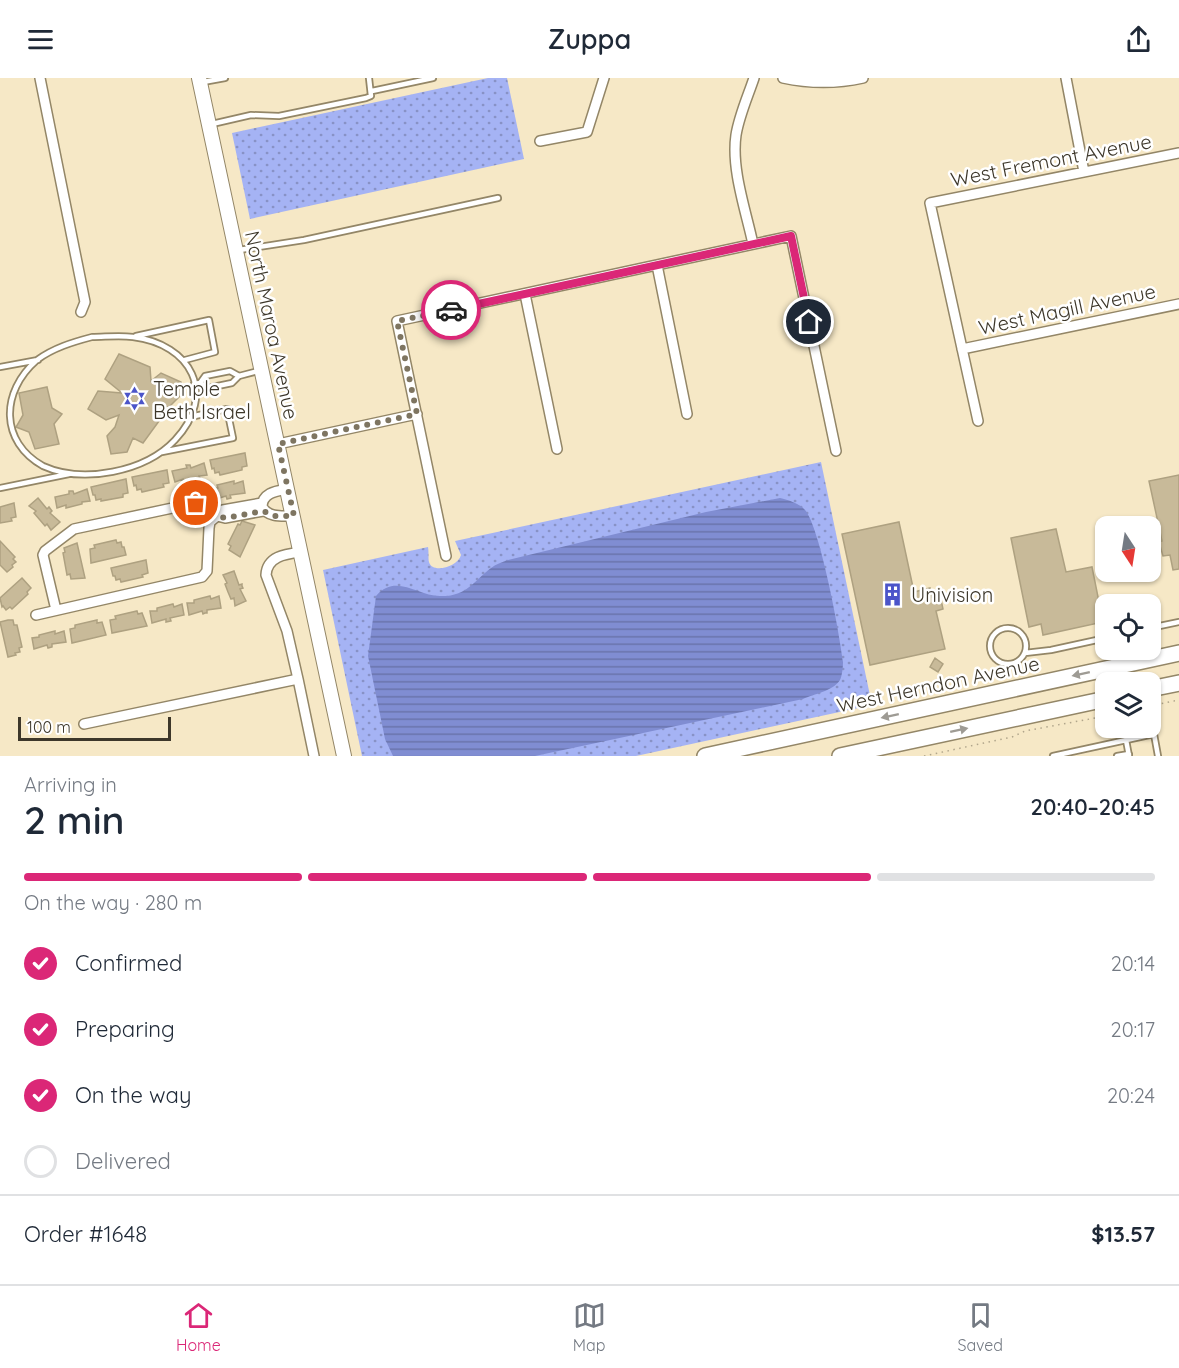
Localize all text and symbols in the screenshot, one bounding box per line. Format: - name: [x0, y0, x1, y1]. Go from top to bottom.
- text: Zuppa: [548, 22, 631, 56]
- icon: menu: [24, 23, 57, 56]
- icon: share: [1122, 23, 1155, 56]
- street label: West Fremont Avenue: [948, 128, 1154, 192]
- street label: North Maroa Avenue: [240, 229, 304, 421]
- street label: West Magill Avenue: [976, 278, 1158, 340]
- courier: [421, 280, 481, 340]
- icon: car: [435, 294, 468, 327]
- pin: [783, 296, 834, 347]
- icon: home: [792, 305, 825, 338]
- place label: Temple Beth Israel: [153, 376, 251, 424]
- synagogue icon: Temple Beth Israel: [122, 386, 148, 412]
- pin: [170, 477, 221, 528]
- icon: bag: [179, 486, 212, 519]
- north arrow: [1095, 516, 1161, 582]
- map controls: [1095, 516, 1161, 738]
- building icon: Univision: [880, 581, 906, 607]
- place label: Univision: [911, 582, 993, 607]
- button: locate: [1095, 594, 1161, 660]
- street label: West Herndon Avenue: [834, 650, 1042, 718]
- one-way arrow: [1072, 670, 1090, 680]
- button: layers: [1095, 672, 1161, 738]
- one-way arrow: [880, 712, 899, 721]
- scale bar: [18, 714, 171, 742]
- text: 100 m: [27, 717, 71, 737]
- one-way arrow: [949, 725, 968, 735]
- text: Arriving in: [24, 772, 117, 797]
- text: 20:40–20:45: [1031, 793, 1155, 821]
- text: 2 min: [24, 795, 125, 844]
- text: On the way · 280 m: [24, 890, 202, 915]
- icon: check: [24, 947, 57, 980]
- text: Confirmed: [75, 949, 182, 977]
- text: 20:14: [1111, 951, 1155, 976]
- icon: check: [24, 1013, 57, 1046]
- text: Preparing: [75, 1015, 175, 1043]
- text: 20:17: [1111, 1017, 1155, 1042]
- icon: check: [24, 1079, 57, 1112]
- text: On the way: [75, 1081, 191, 1109]
- text: 20:24: [1107, 1083, 1155, 1108]
- text: Delivered: [75, 1147, 171, 1175]
- text: Order #1648: [24, 1220, 147, 1248]
- text: $13.57: [1091, 1220, 1155, 1248]
- tab: Home: [176, 1299, 221, 1355]
- tab: Map: [573, 1299, 606, 1355]
- tab: Saved: [957, 1299, 1003, 1355]

